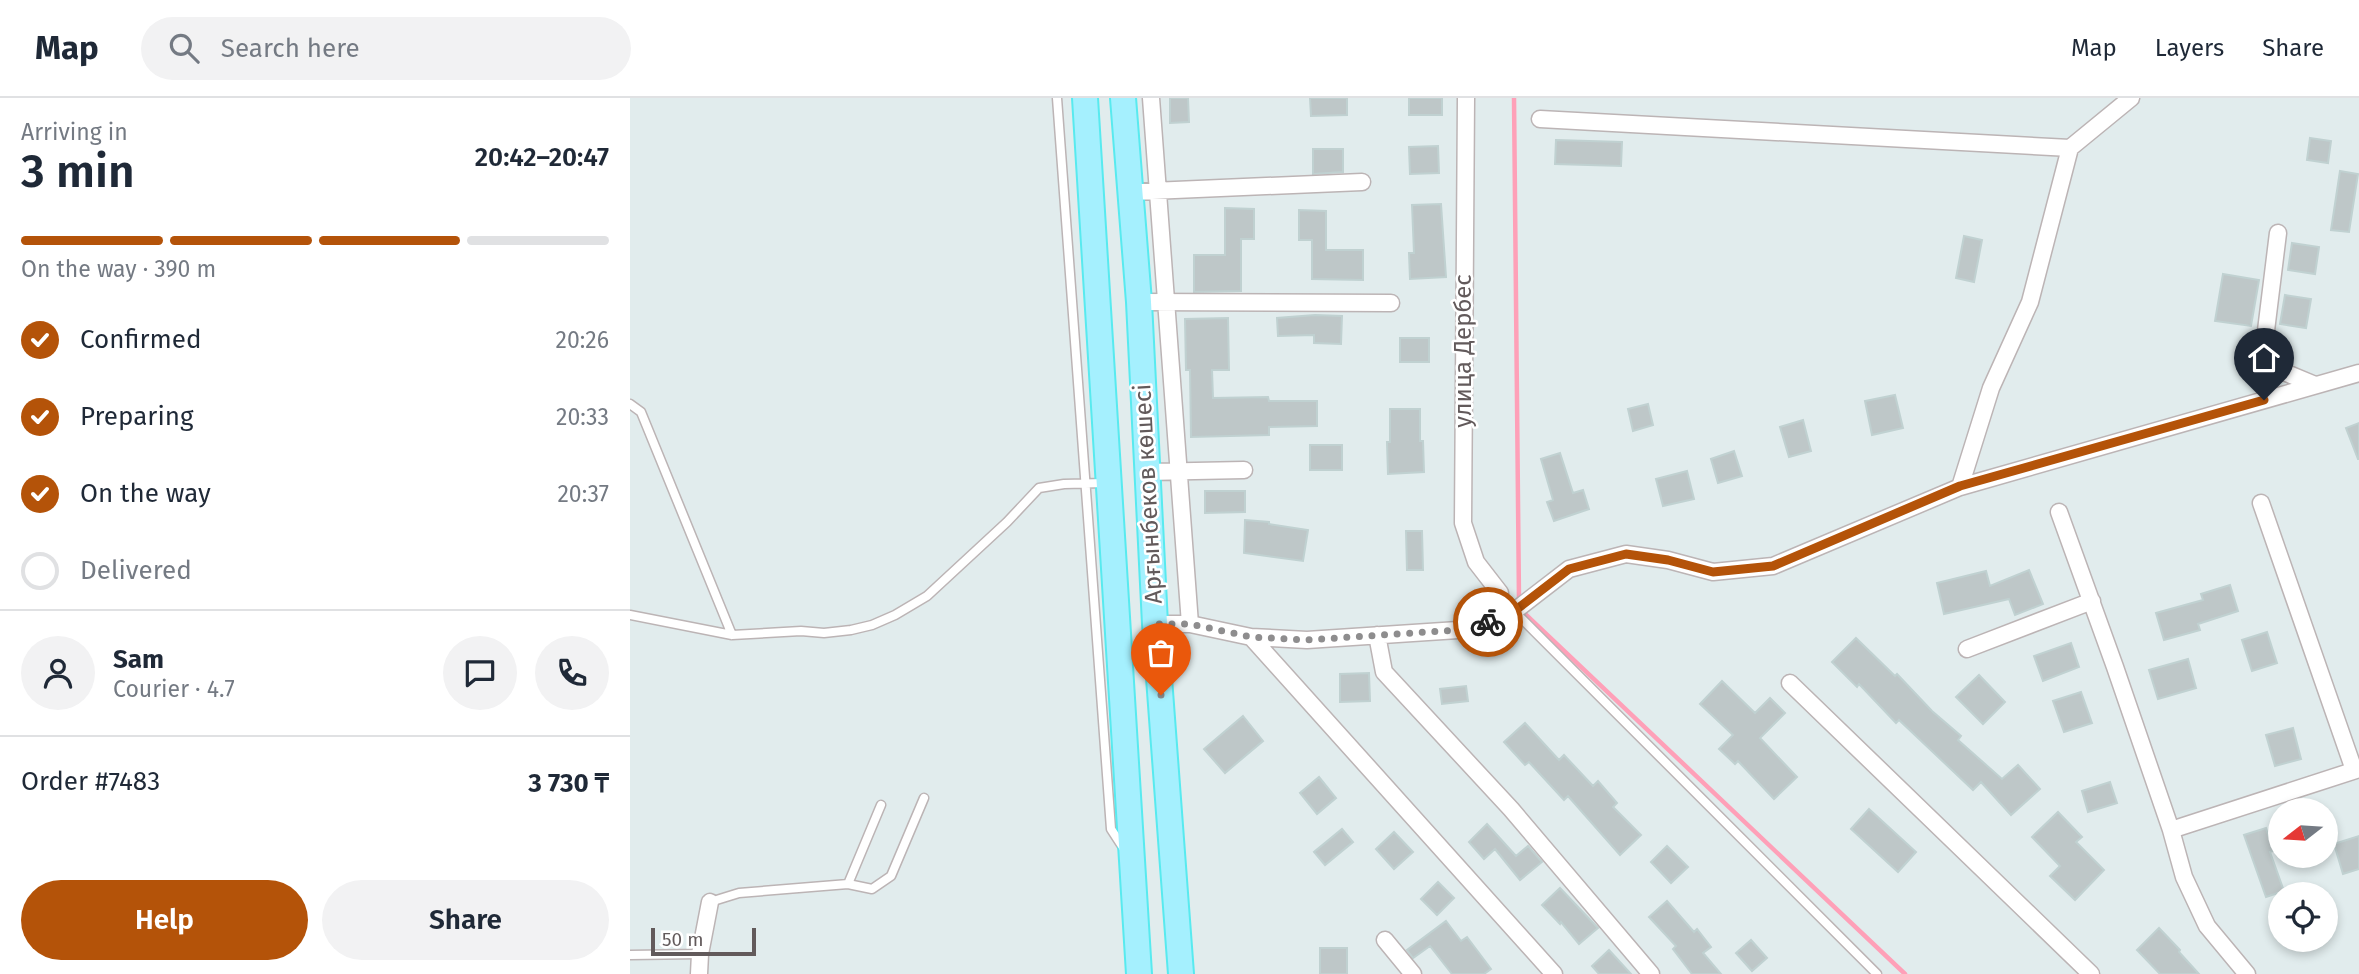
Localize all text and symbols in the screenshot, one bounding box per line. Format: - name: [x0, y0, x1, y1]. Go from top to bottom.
- search box: [141, 17, 631, 80]
- text: Map: [35, 28, 99, 68]
- icon: search: [165, 29, 203, 67]
- text: Search here: [221, 33, 360, 64]
- text: Map: [2071, 34, 2117, 62]
- text: Layers: [2155, 34, 2224, 62]
- text: Share: [2262, 34, 2324, 62]
- text: Arriving in: [21, 118, 128, 146]
- text: 20:42–20:47: [475, 142, 609, 173]
- text: 3 min: [21, 144, 135, 199]
- text: On the way · 390 m: [21, 255, 216, 283]
- street label: улица Дербес: [1449, 274, 1477, 428]
- icon: check: [21, 321, 59, 359]
- text: Confirmed: [80, 324, 201, 355]
- text: 20:26: [556, 326, 609, 354]
- pin: [2234, 328, 2294, 400]
- icon: home: [2245, 339, 2283, 377]
- street label: Арғынбеков көшесі: [1128, 383, 1168, 605]
- icon: check: [21, 398, 59, 436]
- text: Preparing: [80, 401, 193, 432]
- text: 20:33: [556, 403, 609, 431]
- icon: check: [21, 475, 59, 513]
- text: On the way: [80, 478, 211, 509]
- text: 20:37: [557, 480, 609, 508]
- text: Delivered: [80, 555, 192, 586]
- courier: [1453, 587, 1523, 657]
- icon: bike: [1469, 603, 1507, 641]
- pin: [1131, 623, 1191, 695]
- icon: bag: [1142, 634, 1180, 672]
- button: person: [21, 636, 95, 710]
- button: chat: [443, 636, 517, 710]
- button: phone: [535, 636, 609, 710]
- text: Sam: [113, 644, 164, 675]
- text: Courier · 4.7: [113, 675, 235, 703]
- text: Order #7483: [21, 766, 160, 797]
- text: 3 730 ₸: [528, 768, 609, 799]
- north arrow: [2268, 798, 2338, 868]
- map controls: [2268, 798, 2338, 952]
- button: Help: [21, 880, 308, 960]
- button: Share: [322, 880, 609, 960]
- button: locate: [2268, 882, 2338, 952]
- scale bar: [651, 925, 756, 957]
- text: 50 m: [662, 928, 703, 951]

